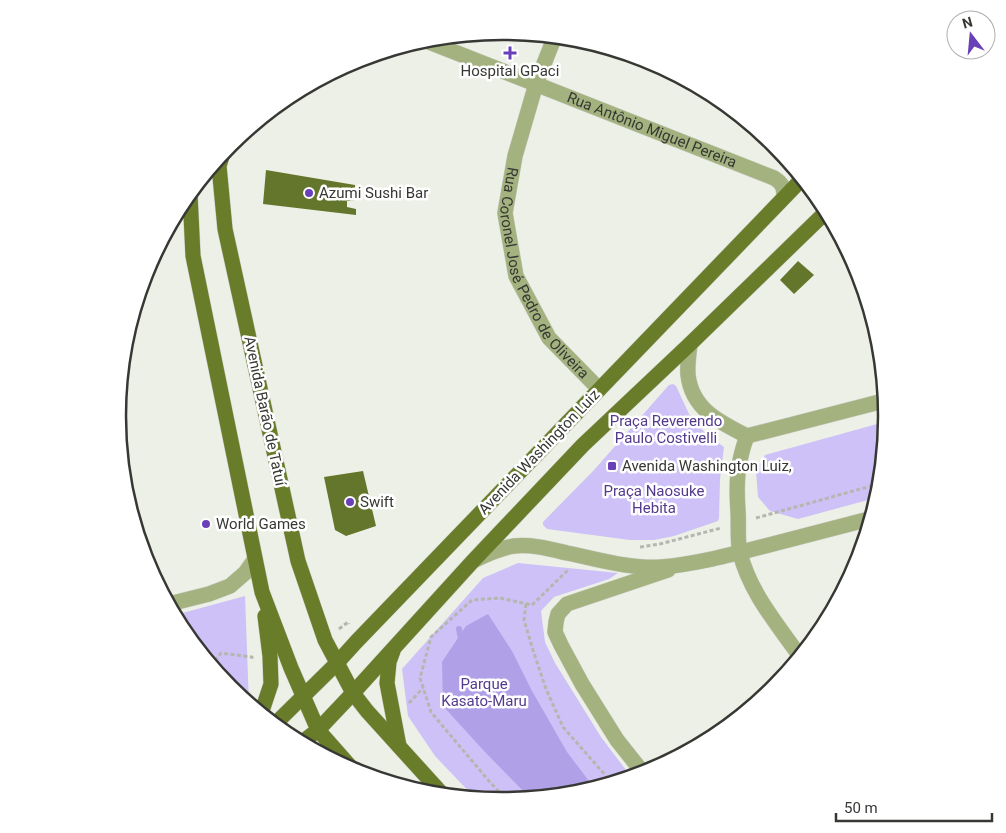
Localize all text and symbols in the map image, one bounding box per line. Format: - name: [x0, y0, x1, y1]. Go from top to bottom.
- north arrow: [946, 10, 996, 60]
- text: N: [960, 13, 974, 32]
- marker: Hospital GPaci: [503, 46, 517, 60]
- place label: Hospital GPaci: [461, 62, 559, 80]
- street label: Rua Antônio Miguel Pereira: [565, 88, 739, 171]
- street label: Rua Coronel José Pedro de Oliveira: [496, 166, 593, 382]
- place label: Azumi Sushi Bar: [319, 184, 428, 202]
- marker: Azumi Sushi Bar: [303, 187, 315, 199]
- street label: Avenida Barão de Tatuí: [240, 335, 290, 489]
- street label: Avenida Washington Luiz: [475, 386, 603, 518]
- park label: Praça Reverendo Paulo Costivelli: [610, 412, 722, 447]
- place label: Avenida Washington Luiz,: [622, 457, 792, 475]
- marker: Avenida Washington Luiz,: [606, 460, 618, 472]
- park label: Praça Naosuke Hebita: [604, 482, 705, 517]
- place label: Swift: [360, 493, 394, 511]
- marker: Swift: [344, 496, 356, 508]
- place label: World Games: [216, 515, 306, 533]
- marker: World Games: [200, 518, 212, 530]
- park label: Parque Kasato-Maru: [441, 675, 527, 710]
- scale bar: [836, 790, 992, 822]
- text: 50 m: [844, 799, 878, 817]

